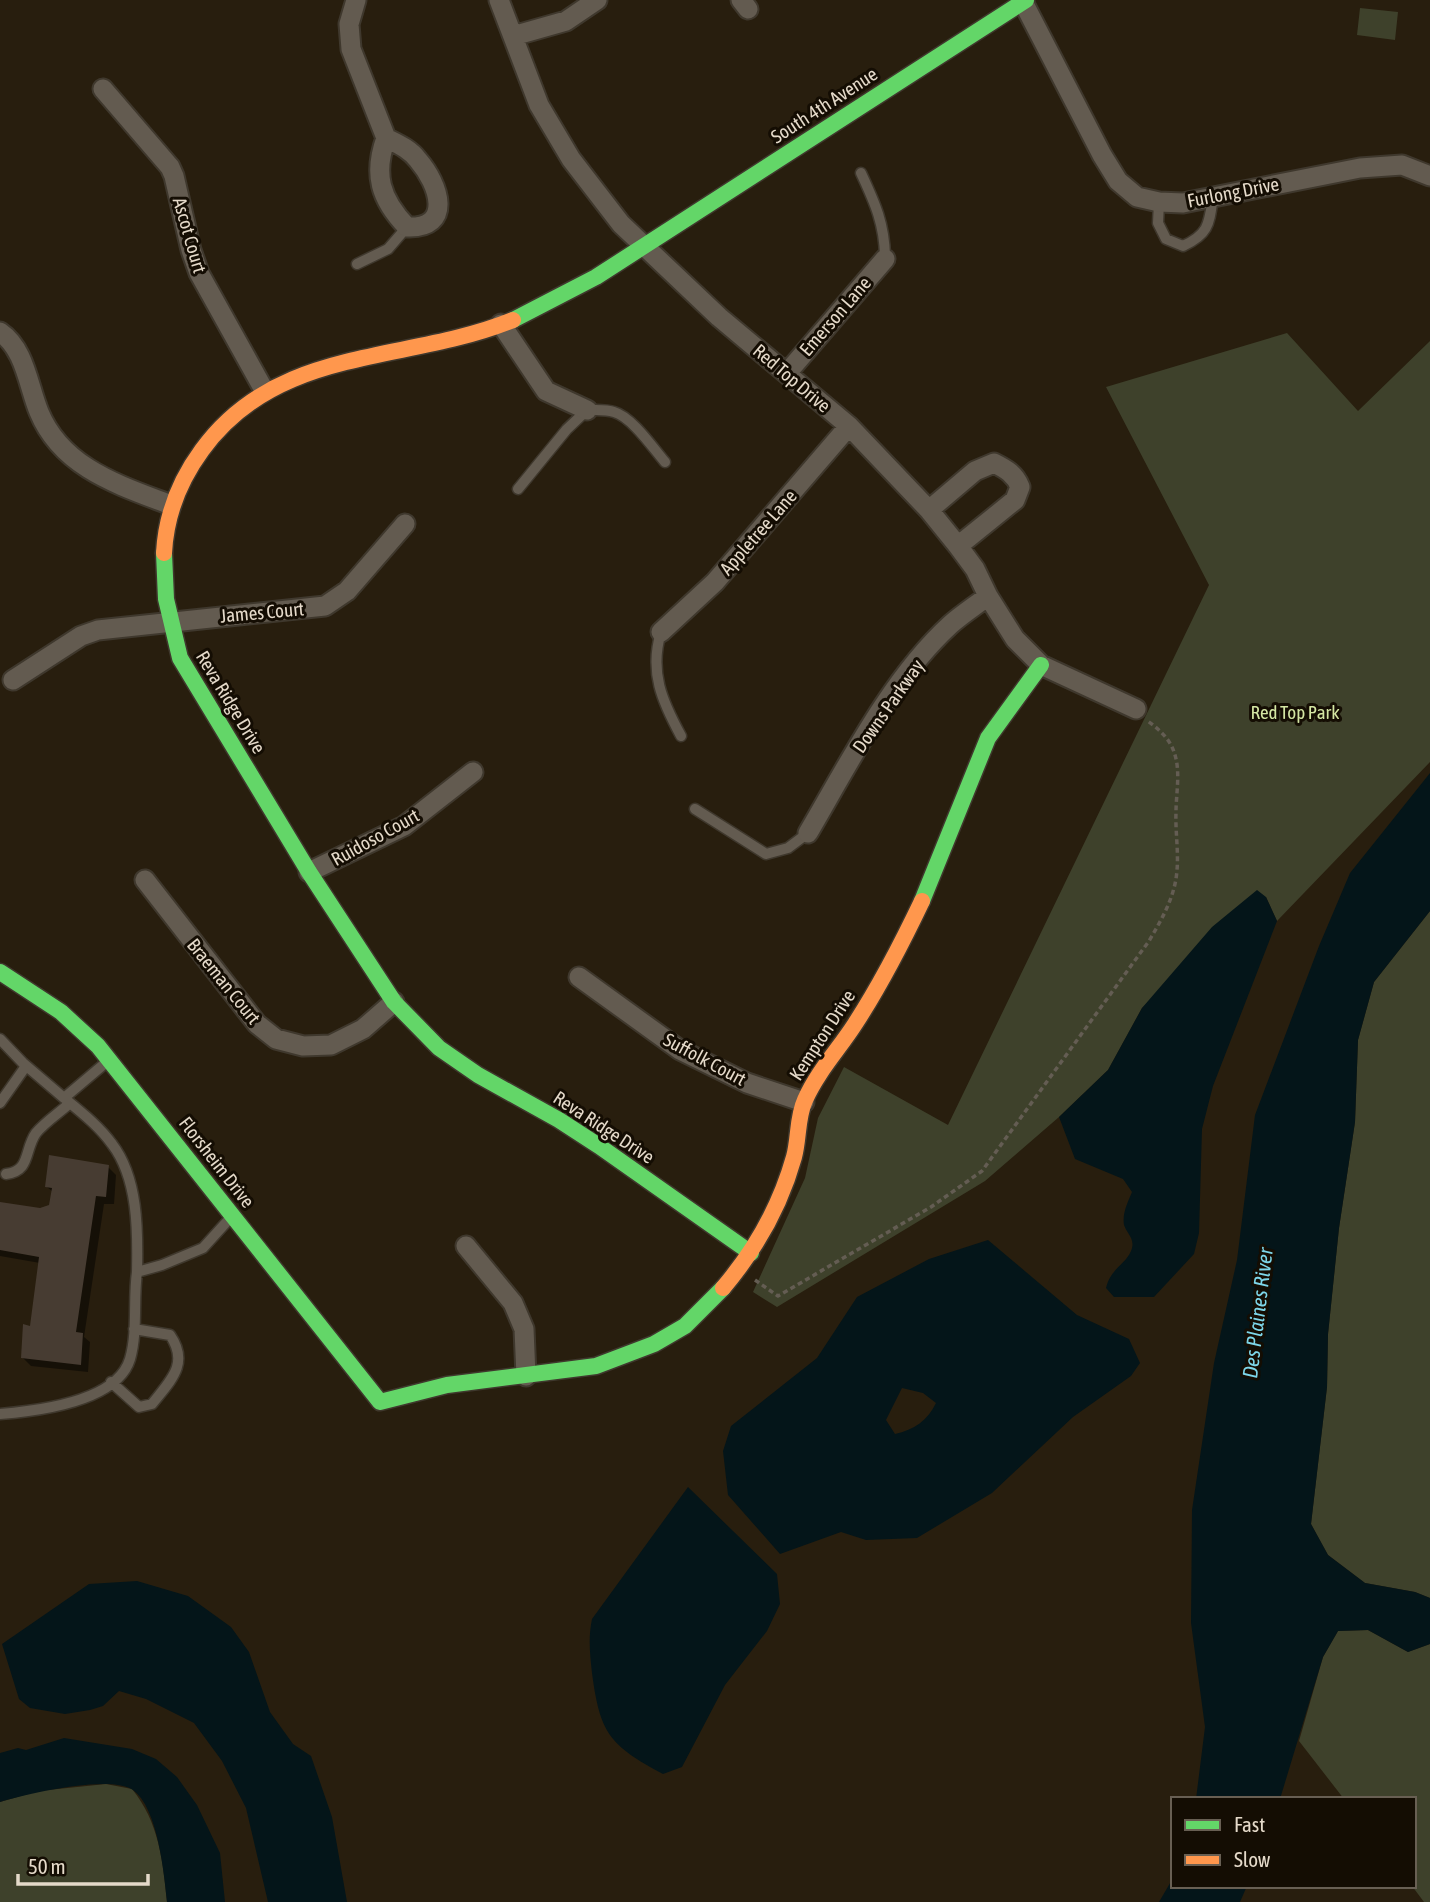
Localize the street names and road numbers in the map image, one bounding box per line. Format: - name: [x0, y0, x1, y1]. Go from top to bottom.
- street label: South 4th Avenue: [767, 62, 881, 148]
- street label: Furlong Drive: [1185, 172, 1281, 212]
- street label: Ascot Court: [169, 195, 211, 275]
- street label: Emerson Lane: [795, 272, 875, 360]
- street label: Red Top Drive: [749, 339, 835, 417]
- street label: Appletree Lane: [715, 485, 801, 579]
- street label: James Court: [219, 597, 305, 627]
- street label: Reva Ridge Drive: [192, 647, 270, 757]
- street label: Downs Parkway: [848, 655, 928, 757]
- street label: Ruidoso Court: [327, 804, 423, 870]
- street label: Braeman Court: [183, 934, 265, 1028]
- street label: Kempton Drive: [785, 986, 859, 1084]
- street label: Suffolk Court: [660, 1028, 750, 1090]
- street label: Reva Ridge Drive: [549, 1086, 659, 1168]
- street label: Florsheim Drive: [175, 1112, 259, 1212]

